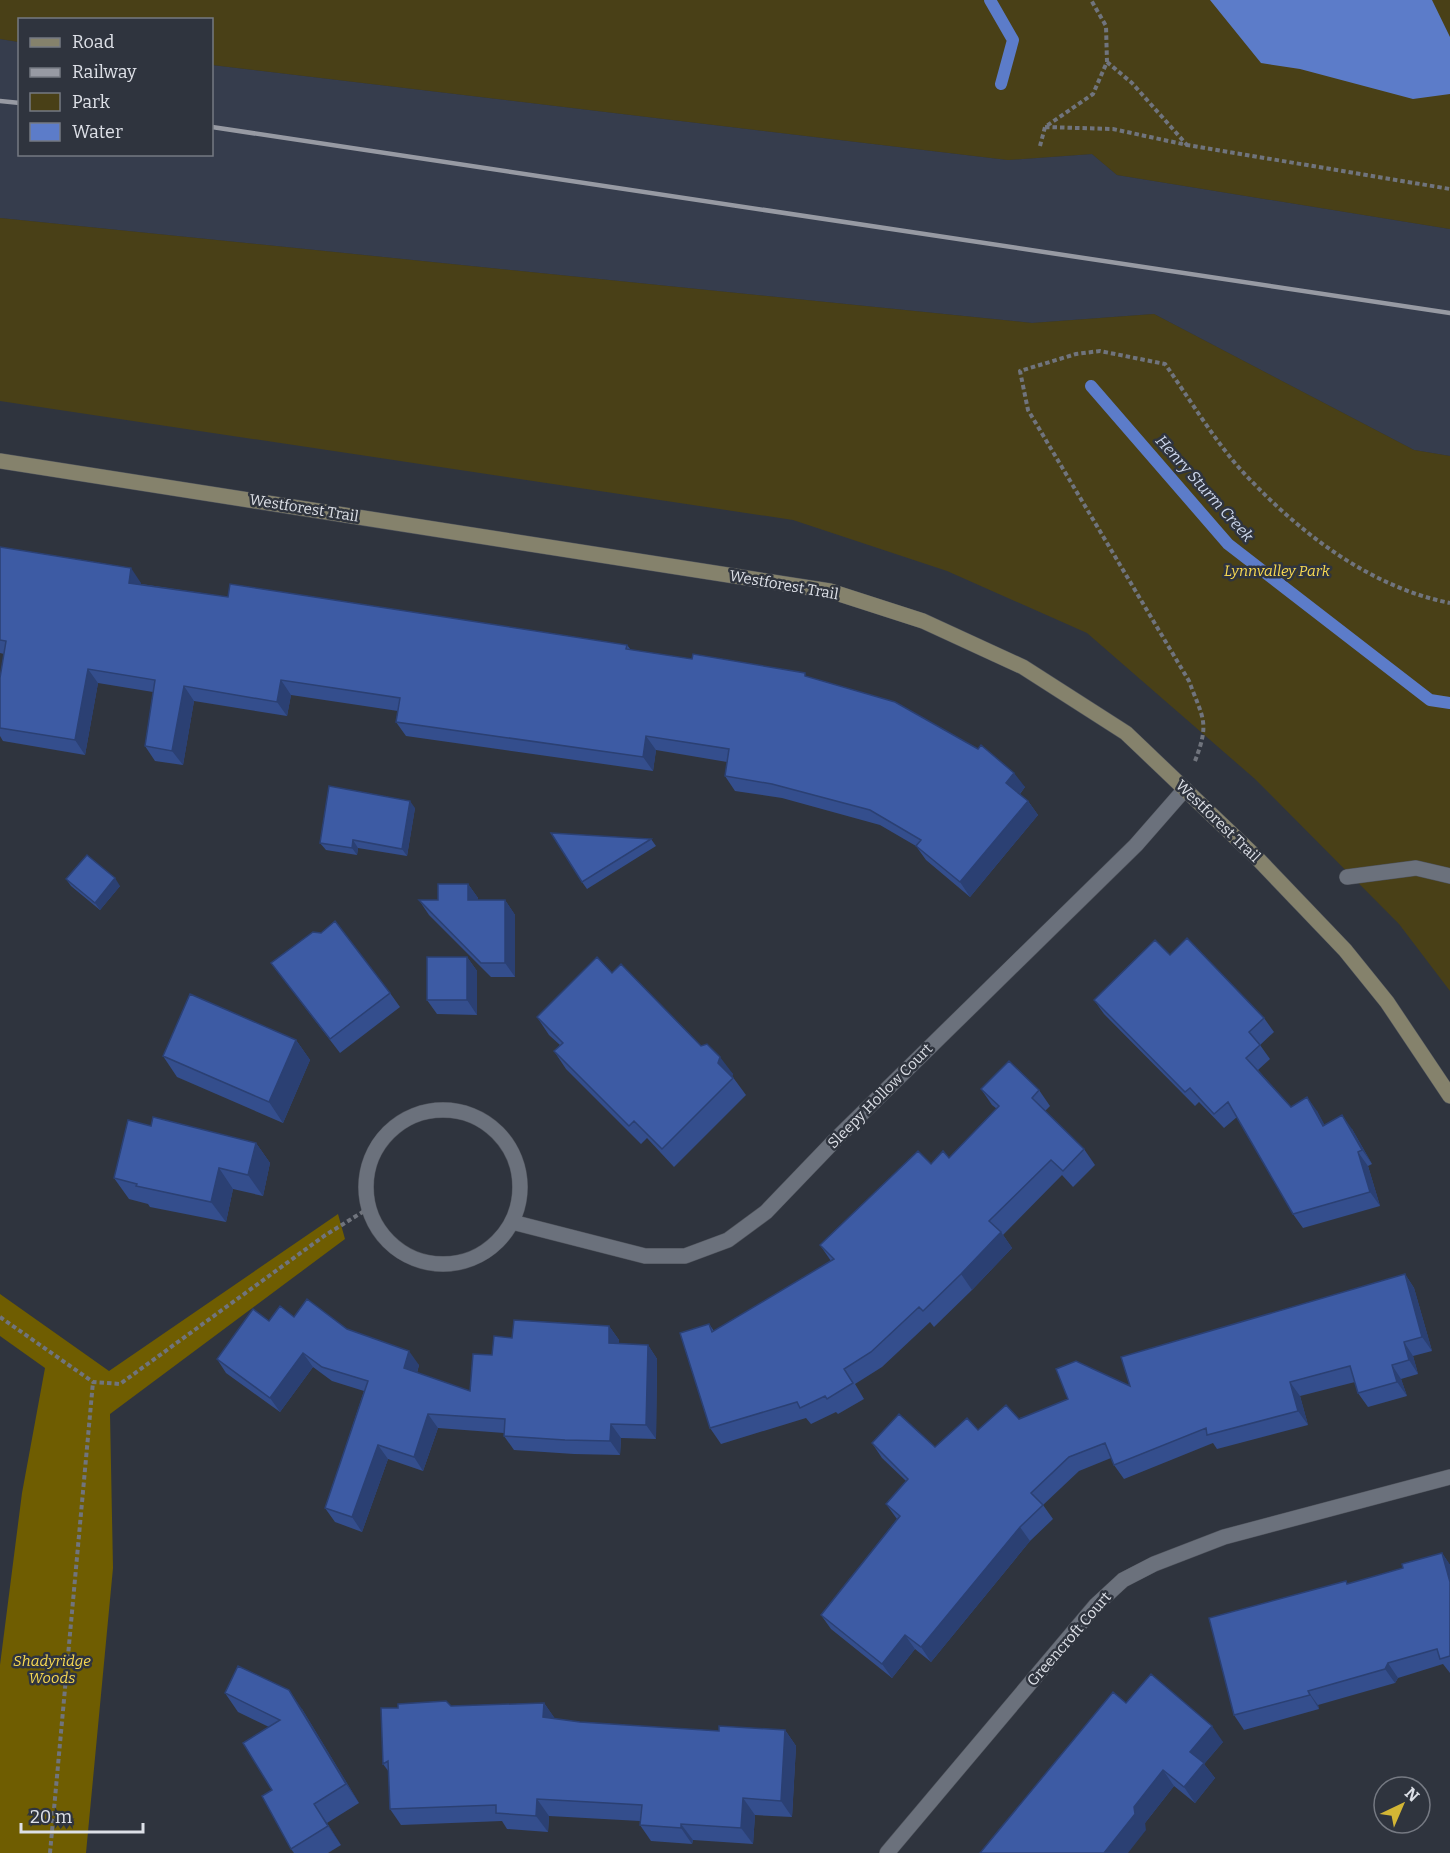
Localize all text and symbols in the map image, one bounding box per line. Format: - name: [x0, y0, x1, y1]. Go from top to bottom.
- legend: [18, 18, 213, 156]
- text: Road: [72, 31, 115, 53]
- text: Railway: [72, 61, 137, 83]
- text: Park: [72, 91, 111, 113]
- text: Water: [72, 121, 123, 143]
- water label: Henry Sturm Creek: [1152, 431, 1258, 546]
- street label: Westforest Trail: [248, 490, 360, 526]
- park label: Lynnvalley Park: [1224, 562, 1331, 580]
- street label: Westforest Trail: [728, 567, 840, 603]
- street label: Westforest Trail: [1172, 776, 1264, 866]
- street label: Sleepy Hollow Court: [824, 1039, 937, 1152]
- street label: Greencroft Court: [1023, 1588, 1115, 1690]
- park label: Shadyridge Woods: [13, 1652, 91, 1687]
- north arrow: [1372, 1775, 1432, 1835]
- text: N: [1401, 1783, 1423, 1806]
- scale bar: [21, 1796, 142, 1834]
- text: 20 m: [30, 1806, 72, 1828]

